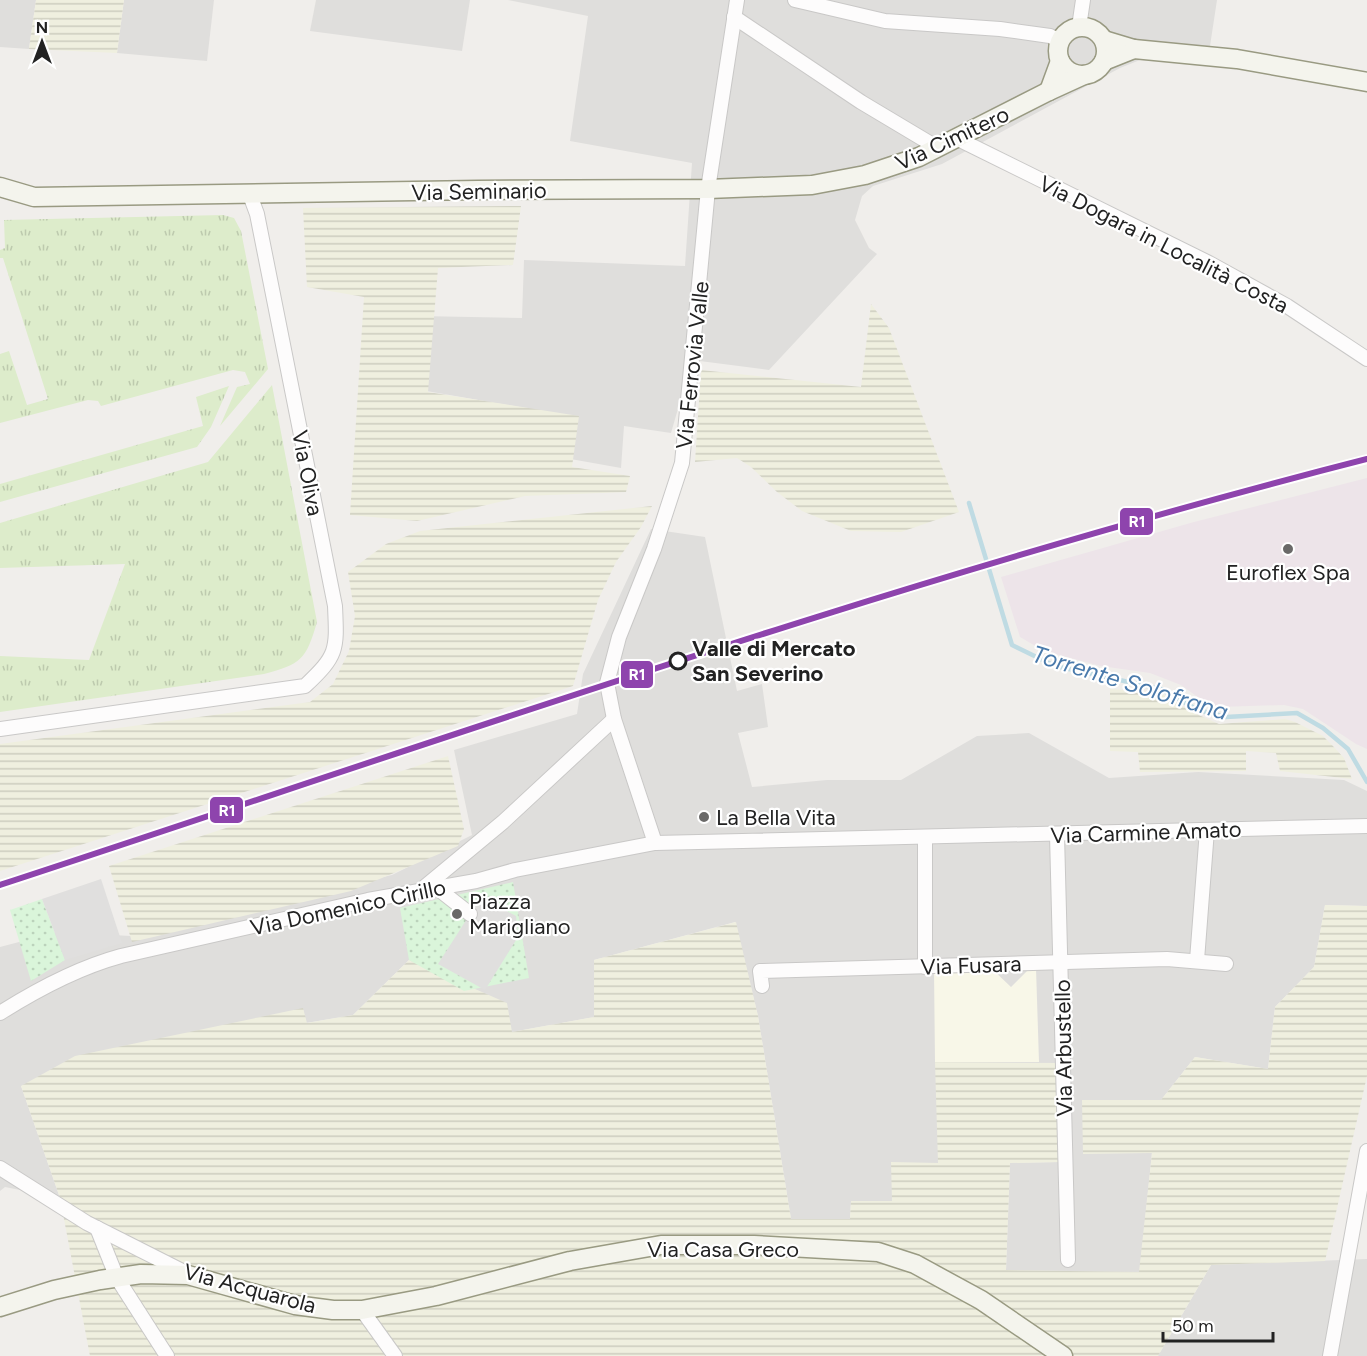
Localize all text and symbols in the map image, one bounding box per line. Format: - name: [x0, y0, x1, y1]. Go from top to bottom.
- north arrow: [12, 12, 72, 72]
- text: N: [36, 18, 48, 37]
- street label: Via Cimitero: [891, 100, 1013, 177]
- street label: Via Dogara in Località Costa: [1034, 170, 1293, 319]
- street label: Via Seminario: [411, 177, 547, 206]
- street label: Via Ferrovia Valle: [670, 280, 715, 450]
- street label: Via Oliva: [286, 428, 329, 518]
- line badge: R1: [1119, 507, 1154, 536]
- text: R1: [1128, 512, 1146, 531]
- marker: Euroflex Spa: [1281, 542, 1295, 556]
- place label: Euroflex Spa: [1226, 559, 1350, 586]
- place label: Valle di Mercato San Severino: [692, 635, 856, 687]
- water label: Torrente Solofrana: [1029, 639, 1232, 726]
- marker: Valle di Mercato San Severino: [669, 652, 687, 670]
- line badge: R1: [620, 660, 654, 689]
- text: R1: [628, 665, 646, 684]
- line badge: R1: [209, 796, 244, 824]
- text: R1: [218, 801, 236, 820]
- place label: La Bella Vita: [716, 804, 836, 831]
- marker: La Bella Vita: [697, 810, 711, 824]
- street label: Via Carmine Amato: [1050, 816, 1242, 849]
- street label: Via Domenico Cirillo: [248, 874, 448, 941]
- place label: Piazza Marigliano: [469, 888, 571, 940]
- marker: Piazza Marigliano: [450, 907, 464, 921]
- street label: Via Fusara: [920, 950, 1022, 981]
- street label: Via Arbustello: [1049, 979, 1078, 1117]
- street label: Via Casa Greco: [647, 1236, 799, 1263]
- street label: Via Acquarola: [181, 1258, 319, 1319]
- scale bar: [1163, 1305, 1272, 1343]
- text: 50 m: [1172, 1315, 1214, 1337]

